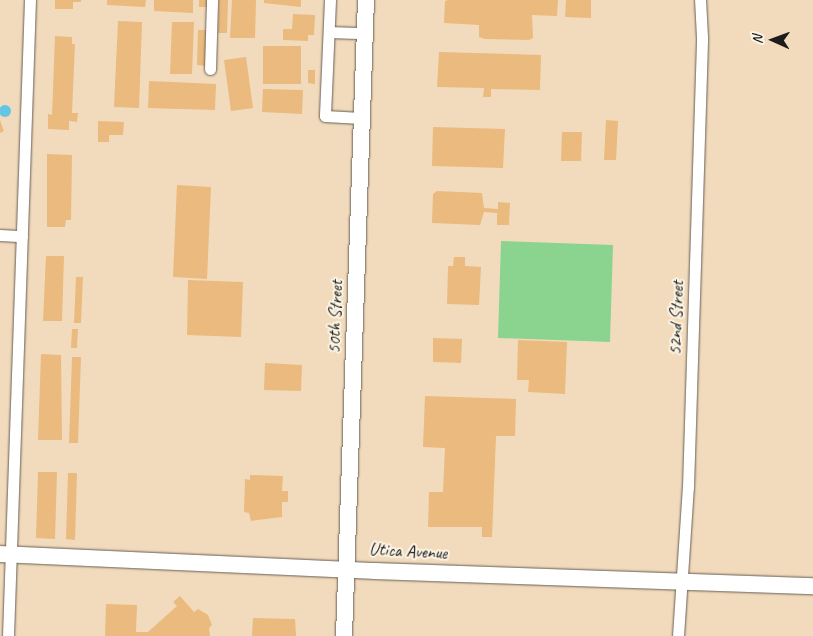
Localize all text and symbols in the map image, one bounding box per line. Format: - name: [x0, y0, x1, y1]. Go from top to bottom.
- north arrow: [748, 15, 798, 65]
- text: N: [749, 35, 766, 44]
- street label: 50th Street: [323, 280, 347, 354]
- street label: 52nd Street: [664, 280, 688, 356]
- street label: Utica Avenue: [368, 538, 448, 564]

